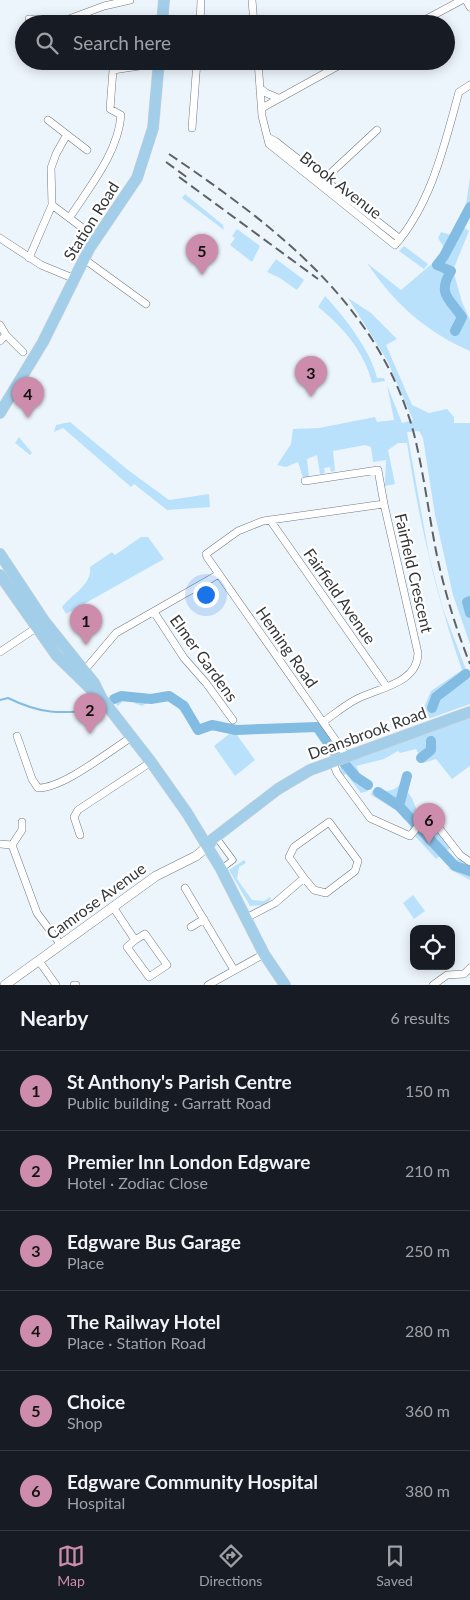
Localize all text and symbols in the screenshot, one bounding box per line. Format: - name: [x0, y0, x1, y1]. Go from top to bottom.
- search box: [15, 15, 455, 70]
- icon: search: [33, 29, 61, 57]
- text: Search here: [73, 31, 171, 54]
- street label: Brook Avenue: [297, 147, 386, 222]
- street label: Station Road: [59, 178, 122, 264]
- pin: 5: [186, 234, 218, 275]
- pin: 3: [295, 356, 327, 397]
- pin: 4: [12, 377, 44, 418]
- street label: Fairfield Crescent: [392, 511, 438, 635]
- street label: Fairfield Avenue: [300, 544, 380, 647]
- your location: [193, 582, 219, 608]
- street label: Heming Road: [253, 603, 322, 691]
- pin: 1: [70, 604, 102, 645]
- street label: Elmer Gardens: [167, 611, 242, 705]
- pin: 2: [74, 693, 106, 734]
- street label: Deansbrook Road: [305, 702, 429, 763]
- pin: 6: [413, 803, 445, 844]
- street label: Camrose Avenue: [42, 858, 149, 943]
- map controls: [410, 925, 455, 970]
- button: locate: [410, 925, 455, 970]
- text: Nearby: [20, 1005, 88, 1030]
- text: 6 results: [390, 1008, 450, 1027]
- text: St Anthony's Parish Centre: [67, 1070, 292, 1093]
- text: 1: [31, 1081, 41, 1100]
- text: 150 m: [405, 1081, 450, 1100]
- text: Public building · Garratt Road: [67, 1093, 271, 1112]
- text: Premier Inn London Edgware: [67, 1150, 310, 1173]
- text: 2: [31, 1161, 41, 1180]
- text: 210 m: [405, 1161, 450, 1180]
- text: Hotel · Zodiac Close: [67, 1173, 208, 1192]
- text: Edgware Bus Garage: [67, 1230, 241, 1253]
- text: 3: [31, 1241, 41, 1260]
- text: 250 m: [405, 1241, 450, 1260]
- text: Place: [67, 1253, 104, 1272]
- text: The Railway Hotel: [67, 1310, 221, 1333]
- text: 4: [31, 1321, 41, 1340]
- text: 280 m: [405, 1321, 450, 1340]
- text: Place · Station Road: [67, 1333, 206, 1352]
- text: Choice: [67, 1390, 125, 1413]
- text: 5: [31, 1401, 41, 1420]
- text: 360 m: [405, 1401, 450, 1420]
- text: Shop: [67, 1413, 103, 1432]
- text: Edgware Community Hospital: [67, 1470, 318, 1493]
- text: 6: [31, 1481, 41, 1500]
- text: 380 m: [405, 1481, 450, 1500]
- text: Hospital: [67, 1493, 125, 1512]
- tab: Map: [57, 1542, 85, 1589]
- tab: Directions: [199, 1542, 262, 1589]
- tab: Saved: [376, 1542, 413, 1589]

